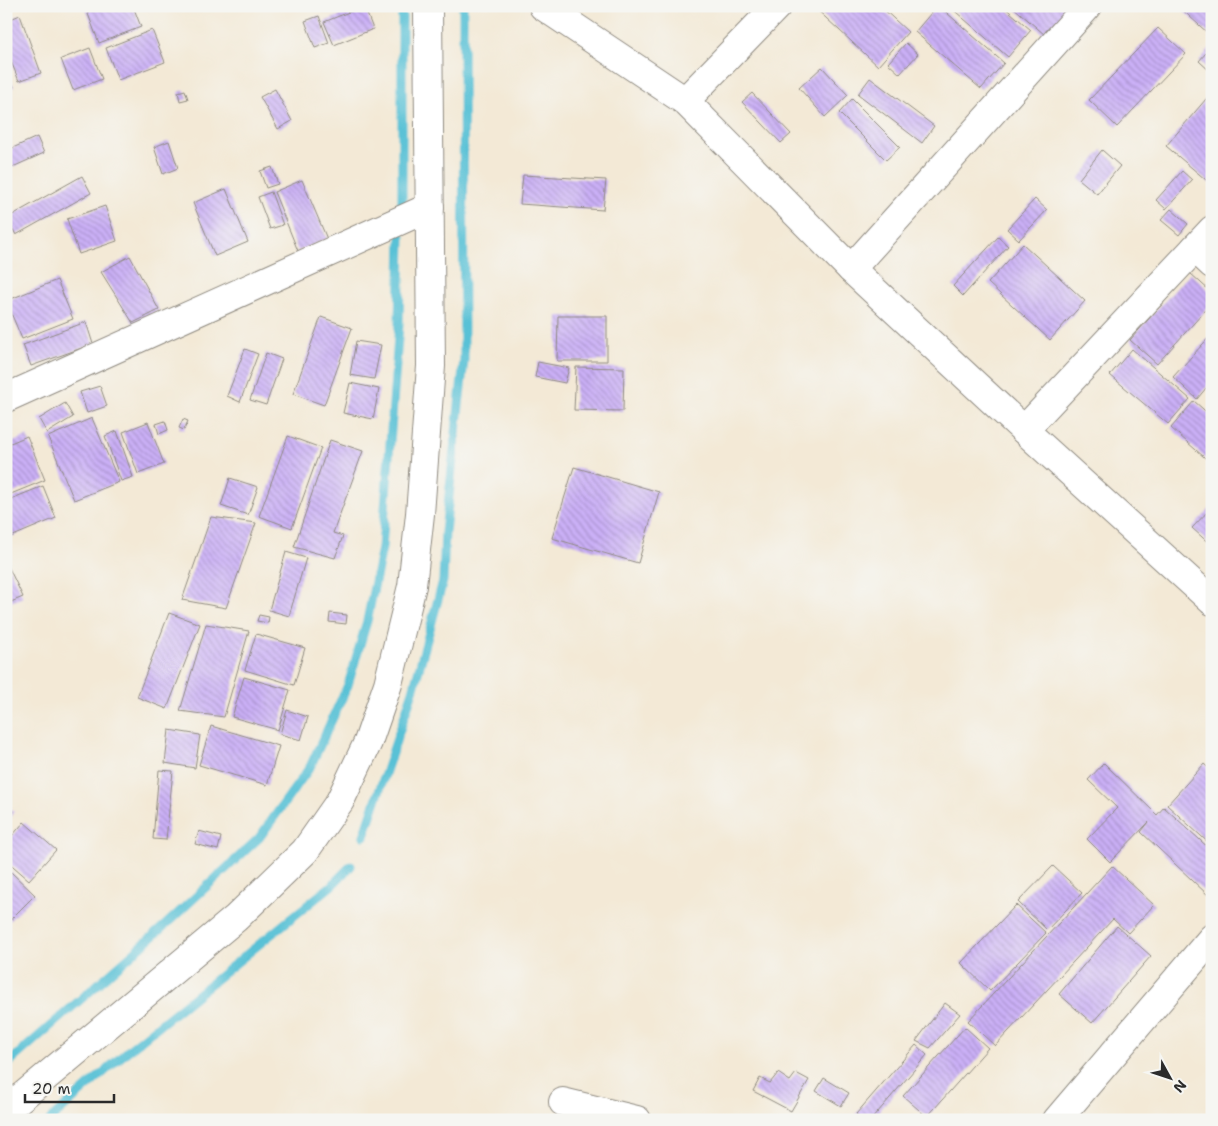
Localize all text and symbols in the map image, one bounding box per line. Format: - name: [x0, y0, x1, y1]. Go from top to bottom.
- north arrow: [1146, 1054, 1196, 1104]
- scale bar: [25, 1071, 114, 1103]
- text: N: [1169, 1076, 1190, 1096]
- text: 20 m: [32, 1079, 71, 1099]

